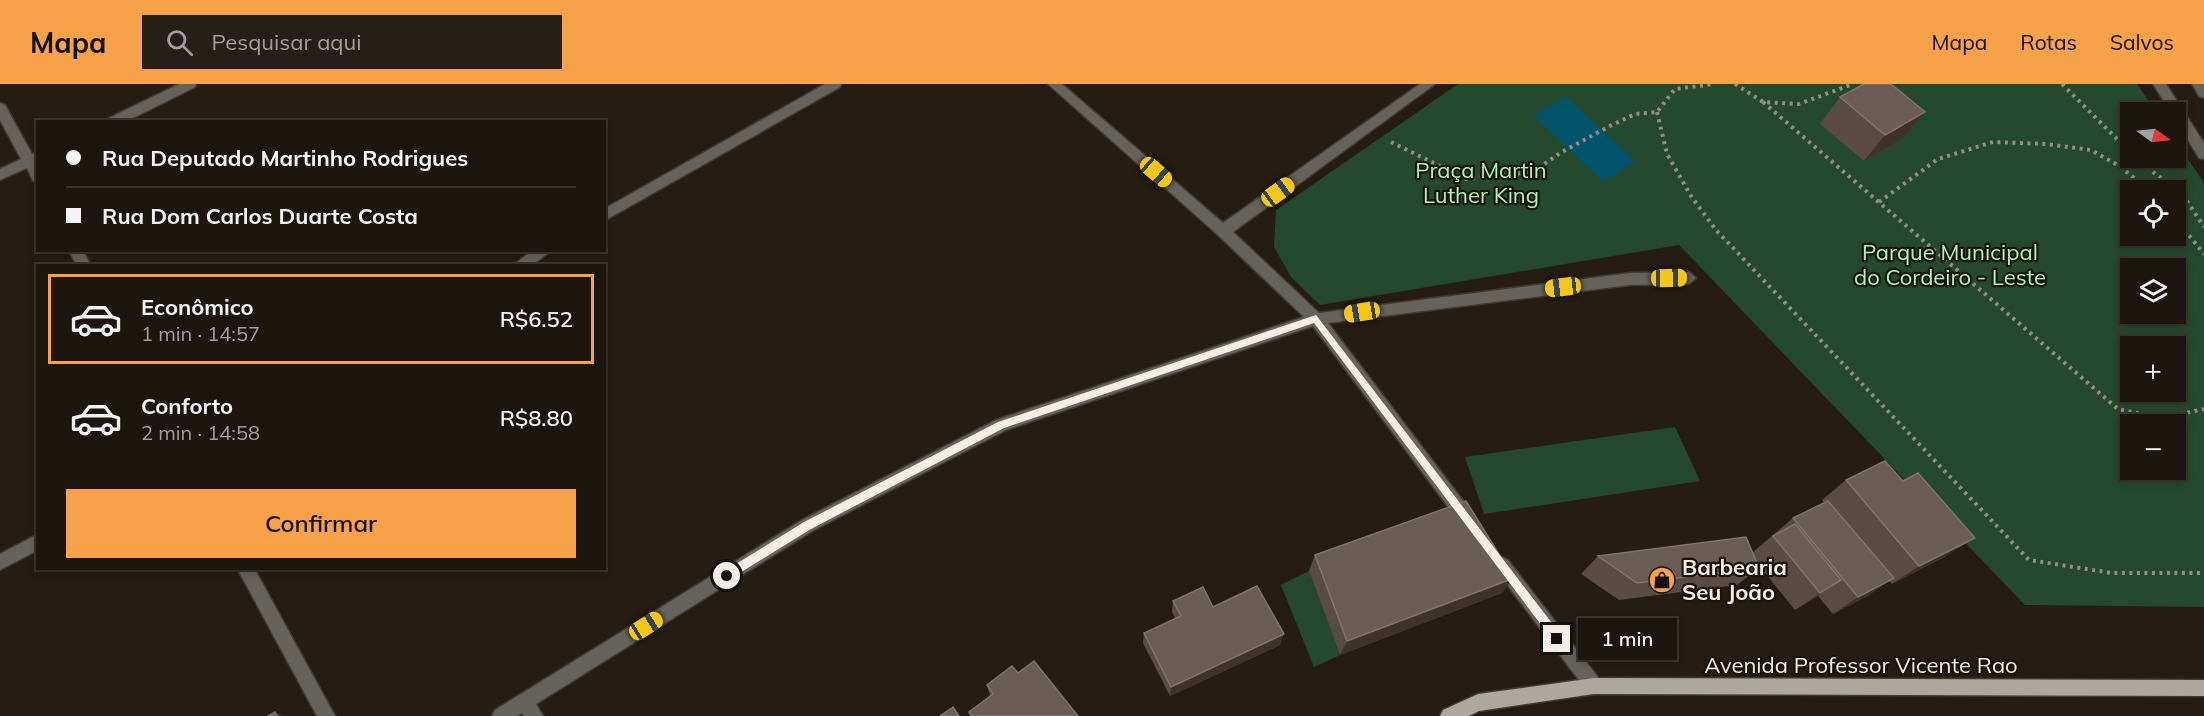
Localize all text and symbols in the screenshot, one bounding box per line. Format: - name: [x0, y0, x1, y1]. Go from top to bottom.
- search box: [142, 15, 562, 69]
- text: Mapa: [30, 25, 106, 60]
- icon: search: [163, 26, 196, 59]
- text: Pesquisar aqui: [211, 28, 361, 56]
- text: Mapa: [1932, 29, 1987, 55]
- text: Rotas: [2020, 29, 2077, 55]
- text: Salvos: [2110, 29, 2174, 55]
- north arrow: [2120, 102, 2186, 168]
- map controls: [2120, 102, 2186, 480]
- text: Rua Deputado Martinho Rodrigues: [102, 144, 468, 172]
- car: [1137, 153, 1175, 191]
- park label: Praça Martin Luther King: [1415, 156, 1547, 209]
- car: [1258, 174, 1298, 210]
- button: locate: [2120, 180, 2186, 246]
- text: Rua Dom Carlos Duarte Costa: [102, 202, 418, 230]
- park label: Parque Municipal do Cordeiro - Leste: [1854, 238, 2046, 291]
- button: layers: [2120, 258, 2186, 324]
- car: [1651, 269, 1687, 287]
- car: [1544, 276, 1582, 298]
- icon: car: [69, 292, 123, 346]
- text: Econômico: [141, 293, 254, 321]
- car: [1343, 300, 1381, 324]
- text: R$6.52: [500, 305, 573, 333]
- text: 1 min · 14:57: [141, 321, 260, 346]
- button: +: [2120, 336, 2186, 402]
- icon: car: [69, 391, 123, 445]
- text: Conforto: [141, 392, 233, 420]
- text: R$8.80: [500, 404, 573, 432]
- button: −: [2120, 414, 2186, 480]
- text: 2 min · 14:58: [141, 420, 260, 445]
- button: Confirmar: [66, 489, 576, 558]
- place label: Barbearia Seu João: [1682, 553, 1787, 606]
- route start: [713, 562, 740, 589]
- shop icon: Barbearia Seu João: [1647, 565, 1677, 595]
- car: [626, 609, 666, 643]
- callout: 1 min: [1578, 618, 1677, 660]
- route end: [1543, 625, 1570, 652]
- text: 1 min: [1602, 626, 1653, 651]
- street label: Avenida Professor Vicente Rao: [1704, 651, 2018, 679]

